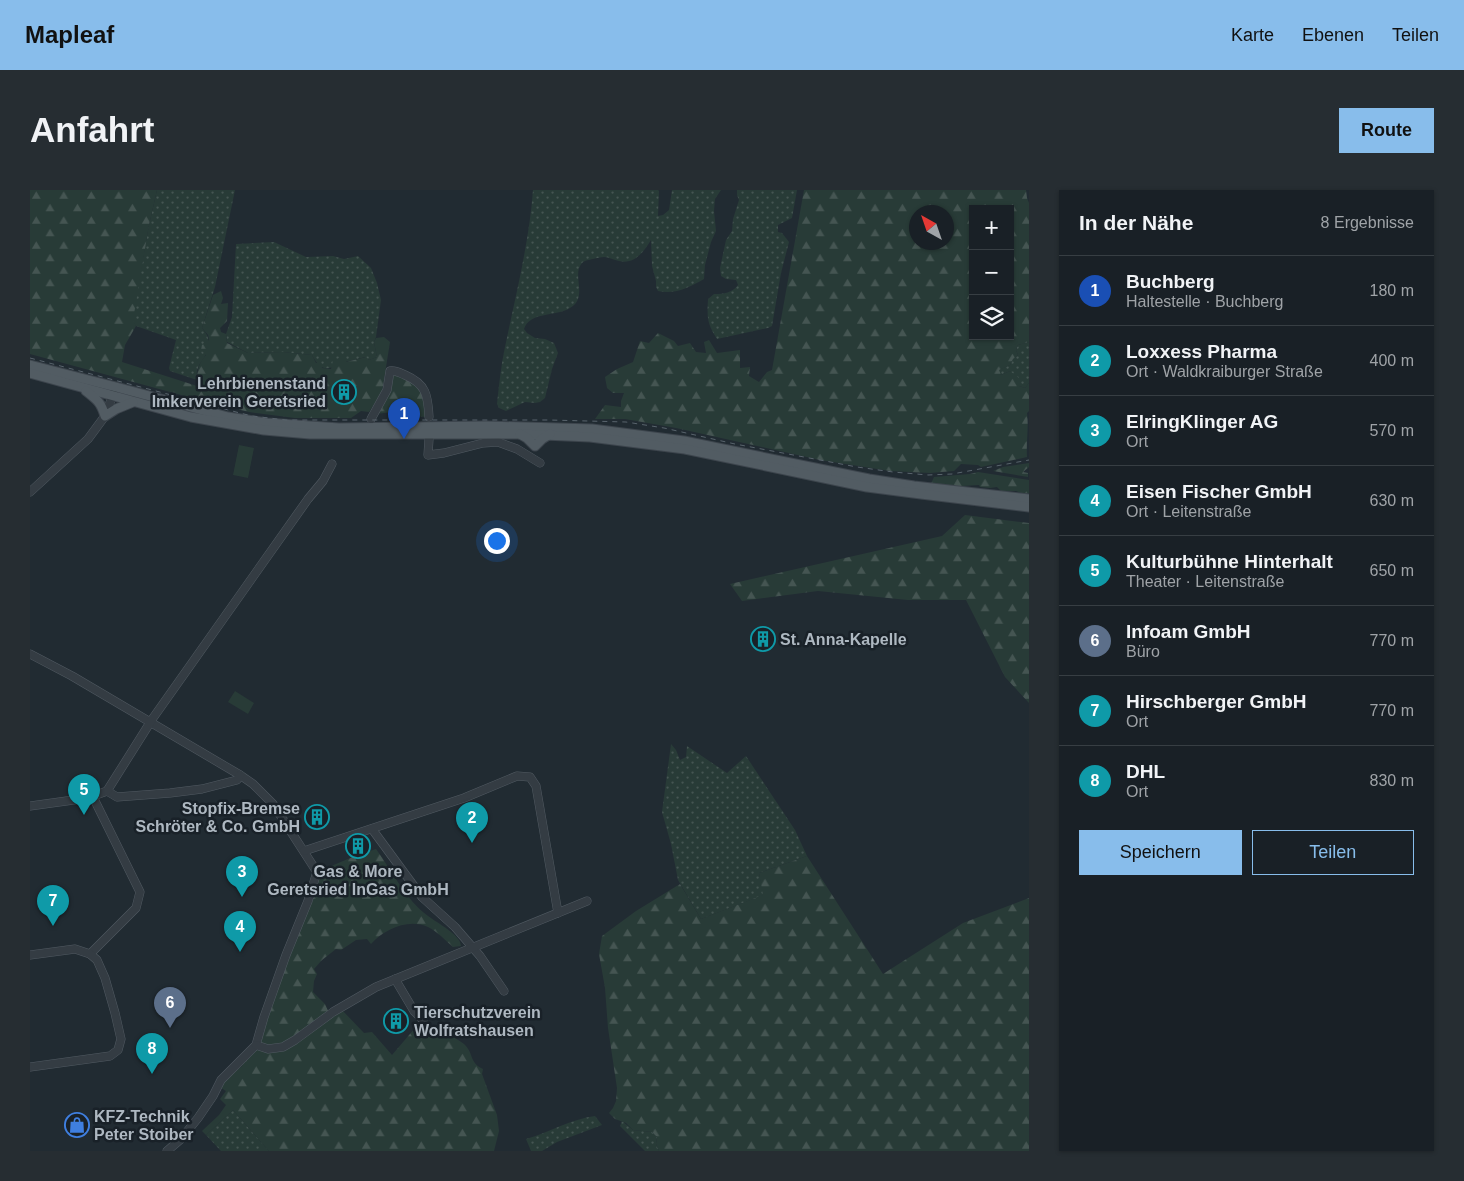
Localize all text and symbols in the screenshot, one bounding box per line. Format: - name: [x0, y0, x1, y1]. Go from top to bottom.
- text: Mapleaf: [25, 21, 114, 48]
- text: Karte: [1231, 25, 1274, 45]
- text: Ebenen: [1302, 25, 1364, 45]
- text: Teilen: [1392, 25, 1439, 45]
- button: Route: [1339, 108, 1434, 153]
- text: Anfahrt: [30, 110, 154, 149]
- north arrow: [909, 205, 954, 250]
- map controls: [969, 205, 1014, 340]
- button: +: [969, 205, 1014, 250]
- text: In der Nähe: [1079, 211, 1193, 234]
- text: 8 Ergebnisse: [1321, 214, 1414, 231]
- button: −: [969, 250, 1014, 295]
- text: Buchberg: [1126, 271, 1215, 292]
- text: 1: [1091, 282, 1099, 299]
- text: 180 m: [1370, 282, 1414, 299]
- text: Haltestelle · Buchberg: [1126, 293, 1283, 310]
- button: layers: [969, 295, 1014, 340]
- text: Loxxess Pharma: [1126, 341, 1277, 362]
- text: 2: [1091, 352, 1099, 369]
- text: 400 m: [1370, 352, 1414, 369]
- text: Ort · Waldkraiburger Straße: [1126, 363, 1323, 380]
- place label: Lehrbienenstand Imkerverein Geretsried: [152, 375, 326, 410]
- building icon: Lehrbienenstand Imkerverein Geretsried: [331, 379, 357, 405]
- pin: 1: [388, 398, 420, 439]
- text: ElringKlinger AG: [1126, 411, 1278, 432]
- text: 3: [1091, 422, 1099, 439]
- text: 570 m: [1370, 422, 1414, 439]
- text: Ort: [1126, 433, 1148, 450]
- text: Eisen Fischer GmbH: [1126, 481, 1312, 502]
- text: 4: [1091, 492, 1099, 509]
- text: 630 m: [1370, 492, 1414, 509]
- text: Ort · Leitenstraße: [1126, 503, 1251, 520]
- your location: [484, 528, 510, 554]
- text: Kulturbühne Hinterhalt: [1126, 551, 1333, 572]
- text: 5: [1091, 562, 1099, 579]
- text: 650 m: [1370, 562, 1414, 579]
- text: Theater · Leitenstraße: [1126, 573, 1284, 590]
- text: Infoam GmbH: [1126, 621, 1251, 642]
- building icon: St. Anna-Kapelle: [750, 626, 776, 652]
- place label: St. Anna-Kapelle: [780, 631, 907, 648]
- text: 6: [1091, 632, 1099, 649]
- text: 770 m: [1370, 632, 1414, 649]
- text: Büro: [1126, 643, 1160, 660]
- text: Hirschberger GmbH: [1126, 691, 1307, 712]
- text: 7: [1091, 702, 1099, 719]
- text: 770 m: [1370, 702, 1414, 719]
- text: Ort: [1126, 713, 1148, 730]
- text: DHL: [1126, 761, 1165, 782]
- text: 8: [1091, 772, 1099, 789]
- text: 830 m: [1370, 772, 1414, 789]
- pin: 5: [68, 774, 100, 815]
- text: Ort: [1126, 783, 1148, 800]
- place label: Stopfix-Bremse Schröter & Co. GmbH: [136, 800, 300, 835]
- pin: 2: [456, 802, 488, 843]
- building icon: Stopfix-Bremse Schröter & Co. GmbH: [304, 804, 330, 830]
- button: Speichern: [1079, 830, 1242, 875]
- button: Teilen: [1252, 830, 1414, 875]
- building icon: Gas & More Geretsried InGas GmbH: [345, 833, 371, 859]
- pin: 3: [226, 856, 258, 897]
- place label: Gas & More Geretsried InGas GmbH: [267, 863, 449, 898]
- pin: 7: [37, 885, 69, 926]
- pin: 4: [224, 911, 256, 952]
- pin: 6: [154, 987, 186, 1028]
- place label: Tierschutzverein Wolfratshausen: [414, 1004, 541, 1039]
- building icon: Tierschutzverein Wolfratshausen: [383, 1008, 409, 1034]
- pin: 8: [136, 1033, 168, 1074]
- place label: KFZ-Technik Peter Stoiber: [94, 1108, 194, 1143]
- shop icon: KFZ-Technik Peter Stoiber: [64, 1112, 90, 1138]

